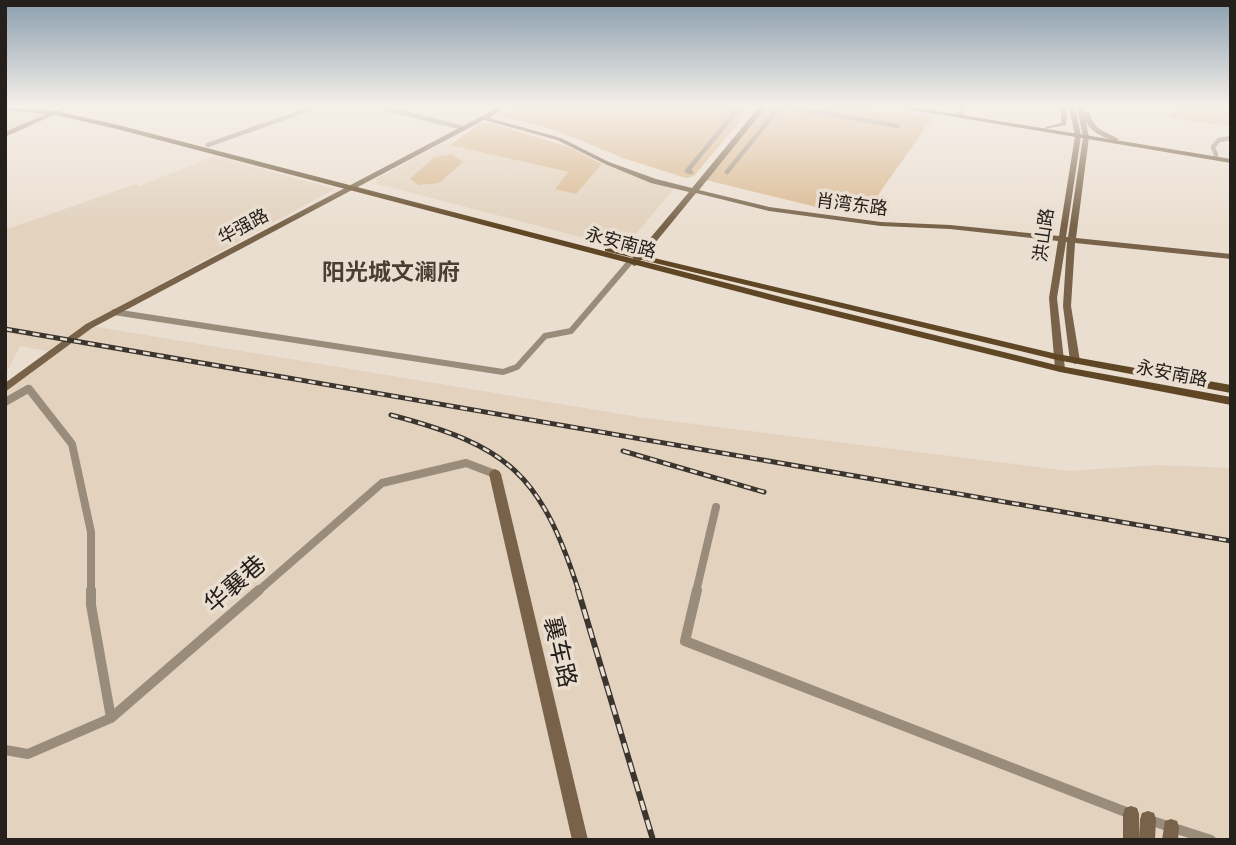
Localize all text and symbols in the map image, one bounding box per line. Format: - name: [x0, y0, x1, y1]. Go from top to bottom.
- street label: 肖湾东路: [815, 189, 889, 219]
- street label: 华强路: [214, 204, 272, 248]
- street label: 洪山路: [1029, 207, 1057, 263]
- street label: 永安南路: [584, 223, 658, 261]
- district label: 阳光城文澜府: [322, 259, 460, 285]
- street label: 永安南路: [1135, 356, 1209, 390]
- street label: 华襄巷: [199, 550, 271, 618]
- street label: 襄车路: [538, 614, 582, 690]

